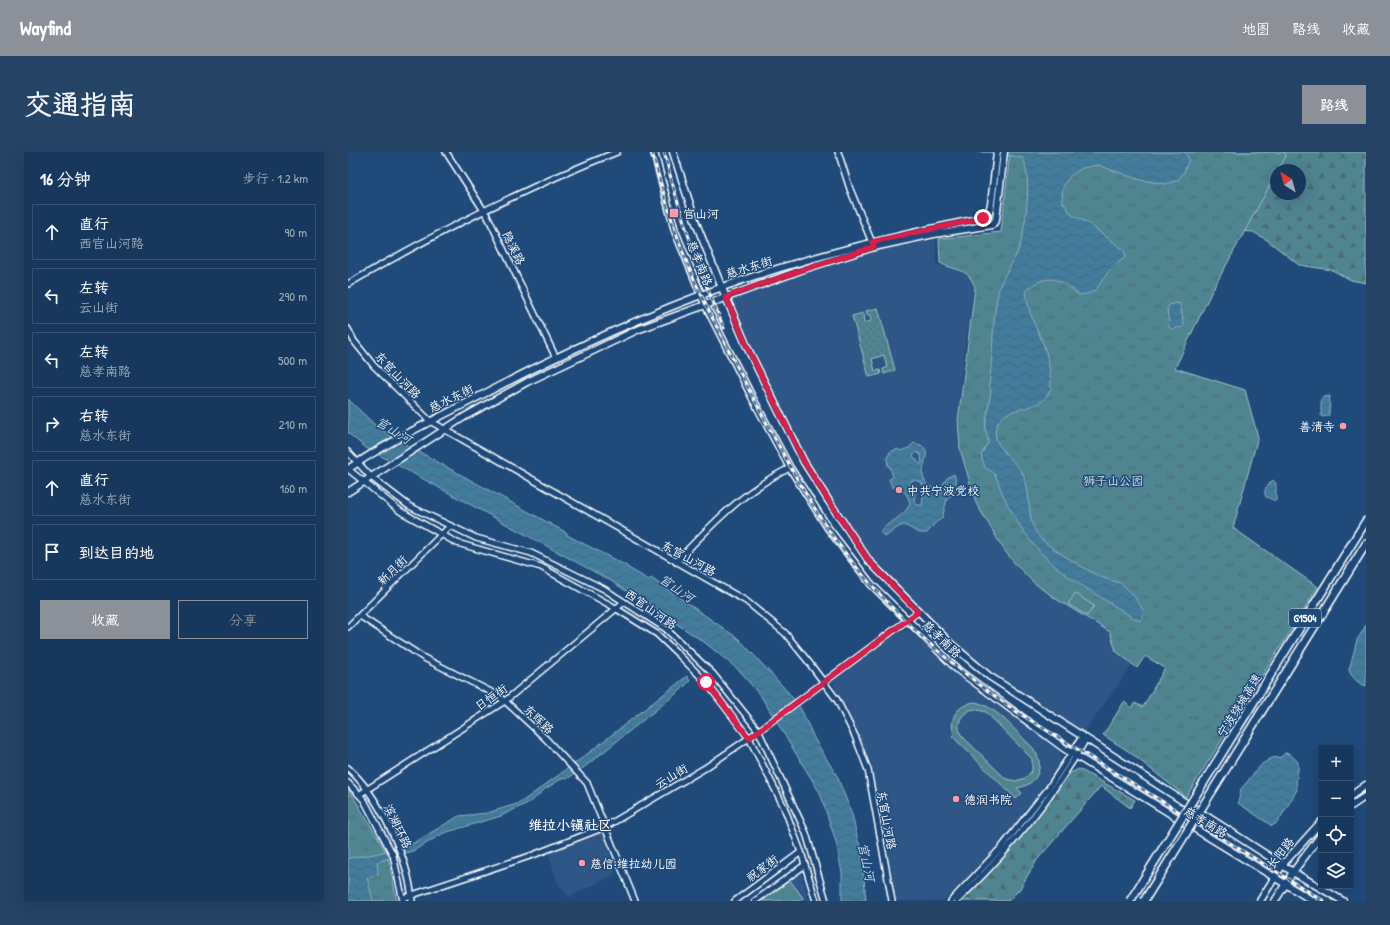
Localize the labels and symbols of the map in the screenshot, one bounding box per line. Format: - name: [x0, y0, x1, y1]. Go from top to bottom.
- north arrow: [1270, 164, 1306, 200]
- place label: 官山河: [683, 205, 719, 222]
- marker: 官山河: [668, 207, 680, 219]
- route end: [974, 209, 992, 227]
- street label: 隐溪路: [498, 228, 530, 268]
- street label: 慈孝南路: [683, 238, 717, 288]
- street label: 慈水东街: [724, 252, 774, 282]
- street label: 东官山河路: [371, 348, 425, 402]
- street label: 慈水东街: [426, 380, 476, 416]
- water label: 官山河: [373, 412, 417, 449]
- place label: 善清寺: [1299, 418, 1335, 435]
- marker: 善清寺: [1338, 421, 1348, 431]
- park label: 狮子山公园: [1083, 472, 1143, 489]
- place label: 中共宁波党校: [907, 482, 979, 499]
- marker: 中共宁波党校: [894, 485, 904, 495]
- street label: 东官山河路: [659, 536, 719, 580]
- street label: 新月街: [373, 551, 411, 589]
- water label: 官山河: [656, 569, 700, 608]
- street label: 西官山河路: [622, 585, 680, 633]
- road number: G1504: [1289, 609, 1321, 627]
- street label: 慈孝南路: [919, 616, 965, 662]
- street label: 宁波绕城高速: [1213, 670, 1265, 740]
- route start: [697, 673, 715, 691]
- street label: 日恒街: [471, 680, 511, 714]
- street label: 东晖路: [520, 701, 558, 737]
- street label: 云山街: [651, 759, 691, 793]
- street label: 东官山河路: [873, 789, 901, 851]
- place label: 德润书院: [964, 791, 1012, 808]
- marker: 德润书院: [951, 794, 961, 804]
- street label: 滨湖环路: [380, 801, 416, 851]
- street label: 慈孝南路: [1181, 802, 1231, 842]
- district label: 维拉小镇社区: [528, 815, 612, 834]
- street label: 长阳路: [1262, 834, 1298, 872]
- water label: 官山河: [854, 841, 880, 885]
- street label: 祝家街: [743, 850, 781, 886]
- place label: 慈信·维拉幼儿园: [590, 855, 676, 872]
- marker: 慈信·维拉幼儿园: [577, 858, 587, 868]

